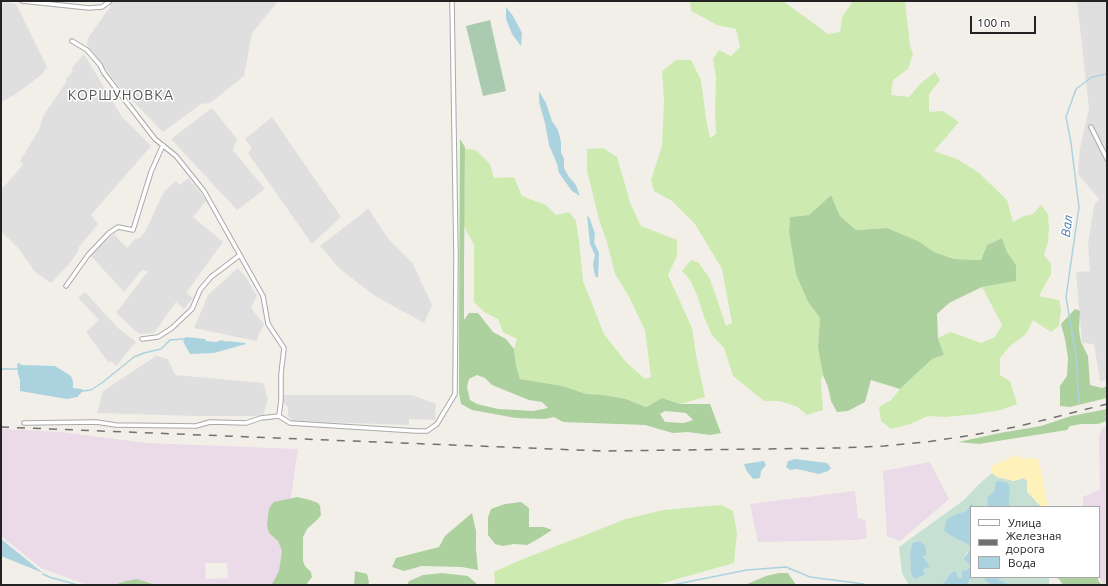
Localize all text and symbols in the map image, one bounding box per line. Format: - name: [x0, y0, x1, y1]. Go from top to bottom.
- scale bar: [972, 8, 1038, 34]
- text: 100 m: [977, 16, 1010, 29]
- district label: КОРШУНОВКА: [68, 87, 174, 103]
- water label: Вал: [1058, 214, 1076, 238]
- legend: [970, 506, 1100, 578]
- text: Улица: [1008, 516, 1041, 529]
- text: Железная дорога: [1006, 529, 1062, 555]
- text: Вода: [1008, 556, 1036, 569]

